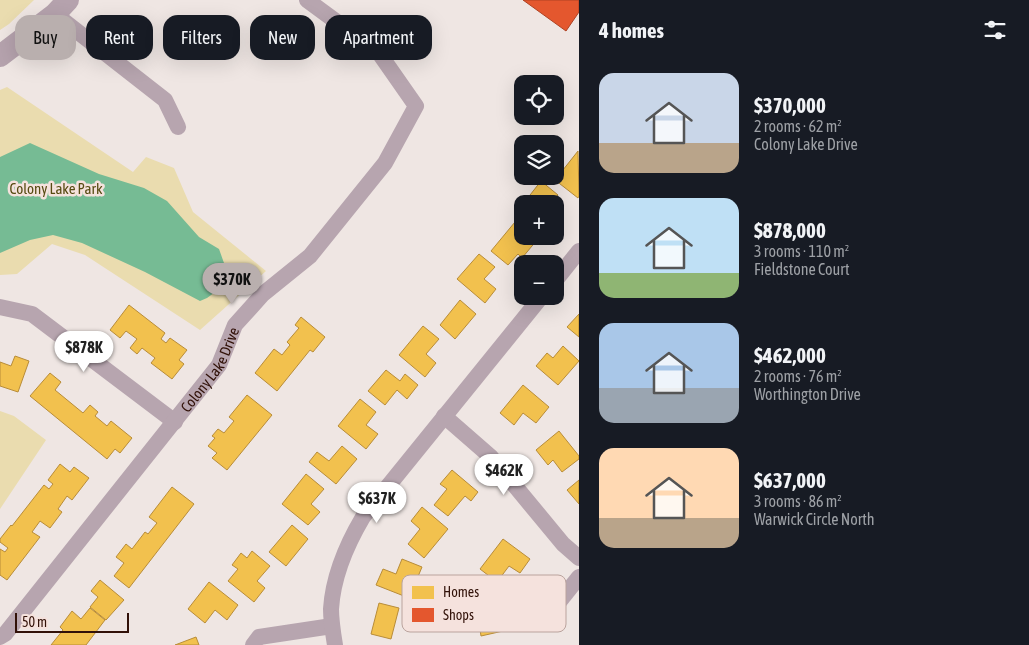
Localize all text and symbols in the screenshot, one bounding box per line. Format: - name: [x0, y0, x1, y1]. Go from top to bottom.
- chip: Buy: [15, 15, 76, 60]
- chip: Rent: [86, 15, 153, 60]
- chip: Filters: [163, 15, 240, 60]
- chip: New: [250, 15, 315, 60]
- chip: Apartment: [325, 15, 432, 60]
- icon: filters: [981, 16, 1009, 44]
- text: 4 homes: [599, 18, 664, 42]
- map controls: [514, 75, 564, 305]
- button: locate: [514, 75, 564, 125]
- icon: home: [639, 93, 699, 153]
- text: $370,000: [754, 93, 826, 117]
- text: 2 rooms · 62 m²: [754, 117, 842, 135]
- button: layers: [514, 135, 564, 185]
- text: Colony Lake Drive: [754, 135, 858, 153]
- park label: Colony Lake Park: [9, 180, 103, 197]
- button: +: [514, 195, 564, 245]
- icon: home: [639, 218, 699, 278]
- text: $878,000: [754, 218, 826, 242]
- text: 3 rooms · 110 m²: [754, 242, 849, 260]
- button: −: [514, 255, 564, 305]
- text: Fieldstone Court: [754, 260, 850, 278]
- pin: $370K: [197, 262, 267, 305]
- text: $370K: [213, 270, 251, 288]
- street label: Colony Lake Drive: [177, 324, 242, 415]
- pin: $878K: [49, 330, 119, 373]
- text: $878K: [65, 338, 103, 356]
- icon: home: [639, 343, 699, 403]
- text: $462,000: [754, 343, 826, 367]
- text: 2 rooms · 76 m²: [754, 367, 842, 385]
- text: Worthington Drive: [754, 385, 861, 403]
- pin: $462K: [469, 454, 539, 496]
- text: $462K: [485, 461, 523, 479]
- icon: home: [639, 468, 699, 528]
- text: $637,000: [754, 468, 826, 492]
- pin: $637K: [342, 482, 412, 524]
- text: $637K: [358, 489, 396, 507]
- text: 3 rooms · 86 m²: [754, 492, 842, 510]
- text: Warwick Circle North: [754, 510, 875, 528]
- legend: [402, 575, 566, 632]
- text: Homes: [443, 584, 479, 600]
- text: Shops: [443, 607, 474, 623]
- scale bar: [15, 610, 129, 633]
- text: 50 m: [22, 614, 47, 630]

